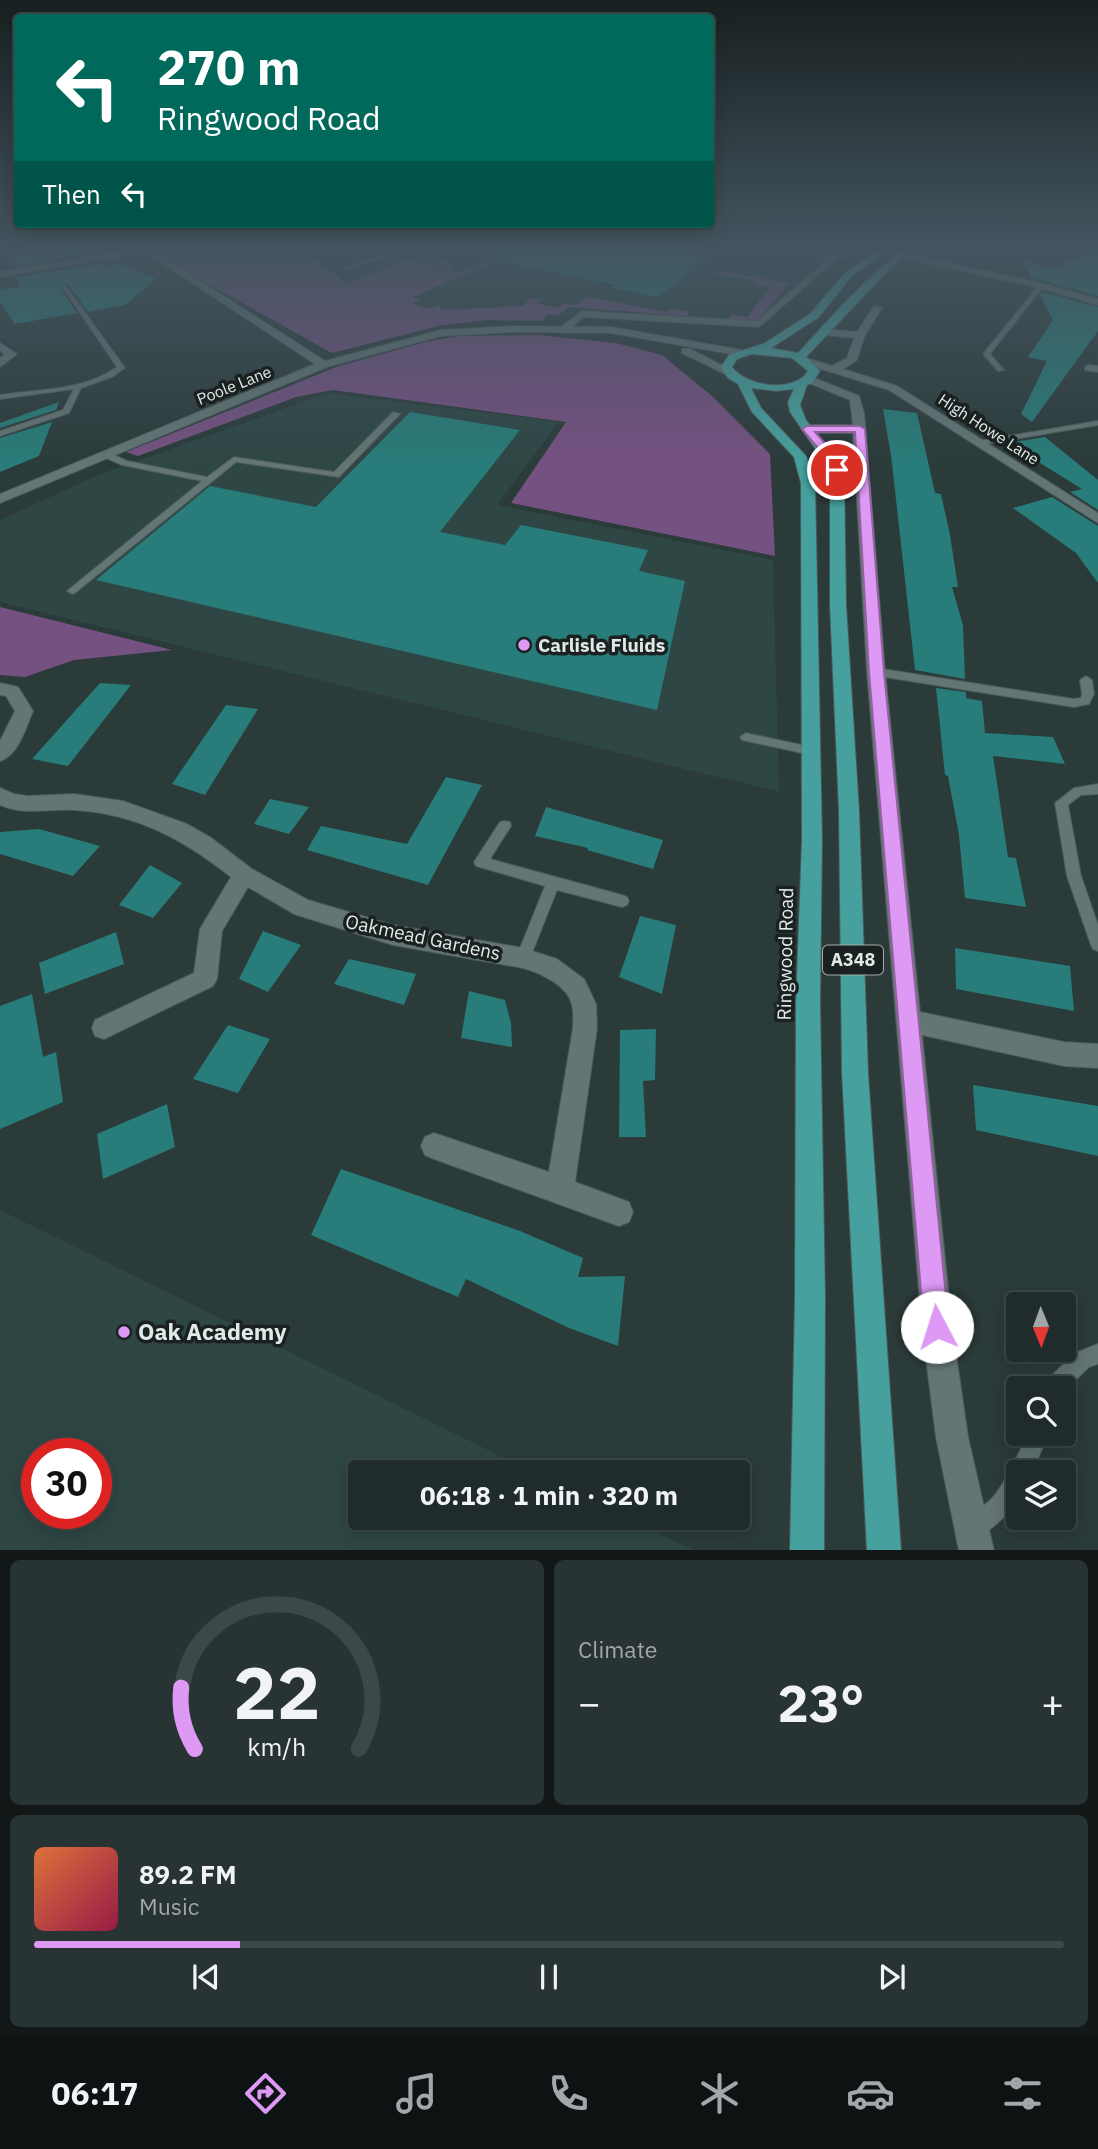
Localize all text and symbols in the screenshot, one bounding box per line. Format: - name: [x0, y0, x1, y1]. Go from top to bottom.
- text: 270 m: [157, 35, 301, 98]
- icon: left: [42, 42, 133, 133]
- text: Ringwood Road: [157, 97, 381, 139]
- icon: left: [115, 175, 153, 213]
- text: Then: [42, 177, 101, 211]
- street label: Poole Lane: [194, 361, 274, 409]
- street label: High Howe Lane: [935, 389, 1043, 469]
- pin: [807, 440, 867, 500]
- icon: arrive: [818, 451, 856, 489]
- place label: Carlisle Fluids: [538, 633, 665, 657]
- marker: Carlisle Fluids: [516, 637, 532, 653]
- street label: Ringwood Road: [772, 887, 798, 1021]
- street label: Oakmead Gardens: [343, 909, 503, 965]
- road number: A348: [823, 945, 883, 974]
- position arrow: [900, 1290, 974, 1364]
- north arrow: [1006, 1292, 1076, 1362]
- map controls: [1006, 1292, 1076, 1530]
- place label: Oak Academy: [138, 1316, 287, 1346]
- marker: Oak Academy: [116, 1324, 132, 1340]
- button: search: [1006, 1376, 1076, 1446]
- speed limit sign: 30: [21, 1438, 112, 1529]
- button: layers: [1006, 1460, 1076, 1530]
- text: 06:18 · 1 min · 320 m: [420, 1478, 678, 1512]
- text: Climate: [578, 1634, 657, 1664]
- text: 22: [233, 1644, 321, 1739]
- text: 23°: [778, 1669, 864, 1736]
- text: −: [578, 1678, 601, 1727]
- text: +: [1041, 1678, 1064, 1727]
- text: km/h: [248, 1729, 306, 1762]
- text: 89.2 FM: [139, 1857, 237, 1891]
- text: Music: [139, 1891, 199, 1921]
- icon: previous: [187, 1958, 225, 1996]
- icon: pause: [530, 1958, 568, 1996]
- icon: next: [873, 1958, 911, 1996]
- icon: directions: [241, 2069, 290, 2118]
- icon: music: [392, 2069, 441, 2118]
- icon: phone: [544, 2069, 593, 2118]
- icon: climate: [695, 2069, 744, 2118]
- icon: car: [846, 2069, 895, 2118]
- icon: filters: [998, 2069, 1047, 2118]
- text: 06:17: [51, 2072, 139, 2114]

